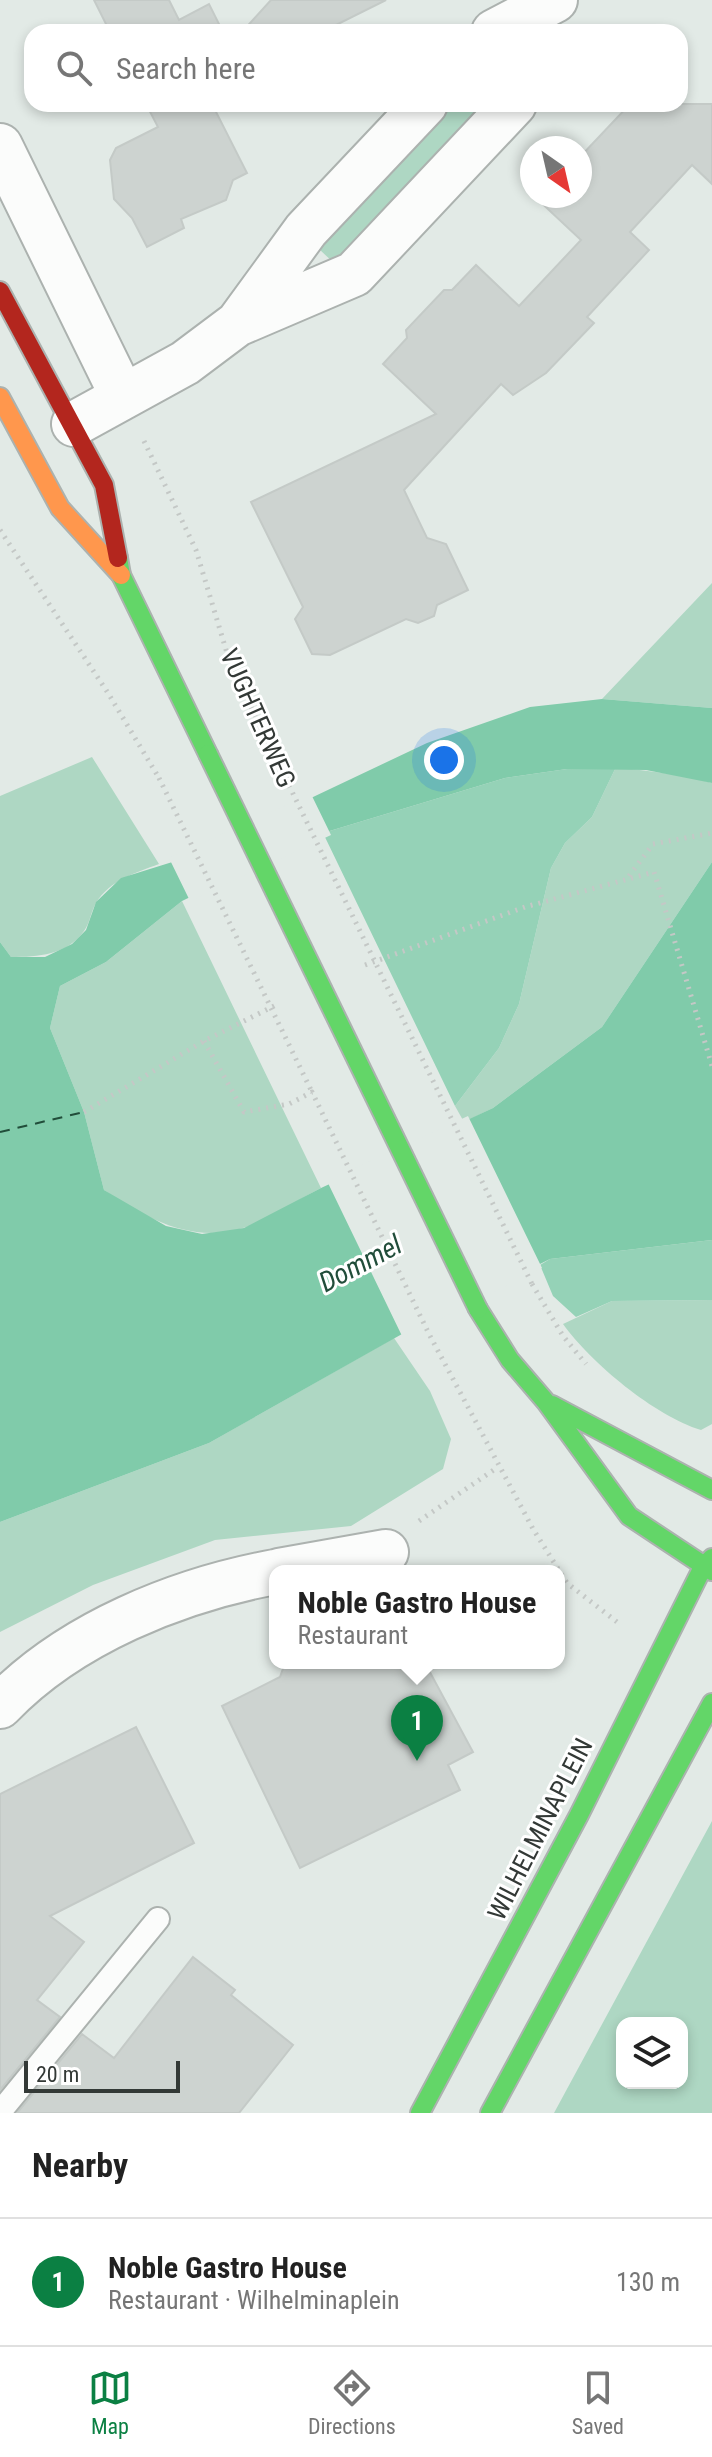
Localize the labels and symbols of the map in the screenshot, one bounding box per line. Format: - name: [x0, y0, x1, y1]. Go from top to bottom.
- north arrow: [520, 136, 592, 208]
- street label: VUGHTERWEG: [214, 644, 302, 792]
- your location: [424, 740, 464, 780]
- water label: Dommel: [313, 1228, 408, 1299]
- pin: 1: [391, 1695, 443, 1761]
- street label: WILHELMINAPLEIN: [481, 1733, 599, 1925]
- scale bar: [24, 2057, 180, 2093]

